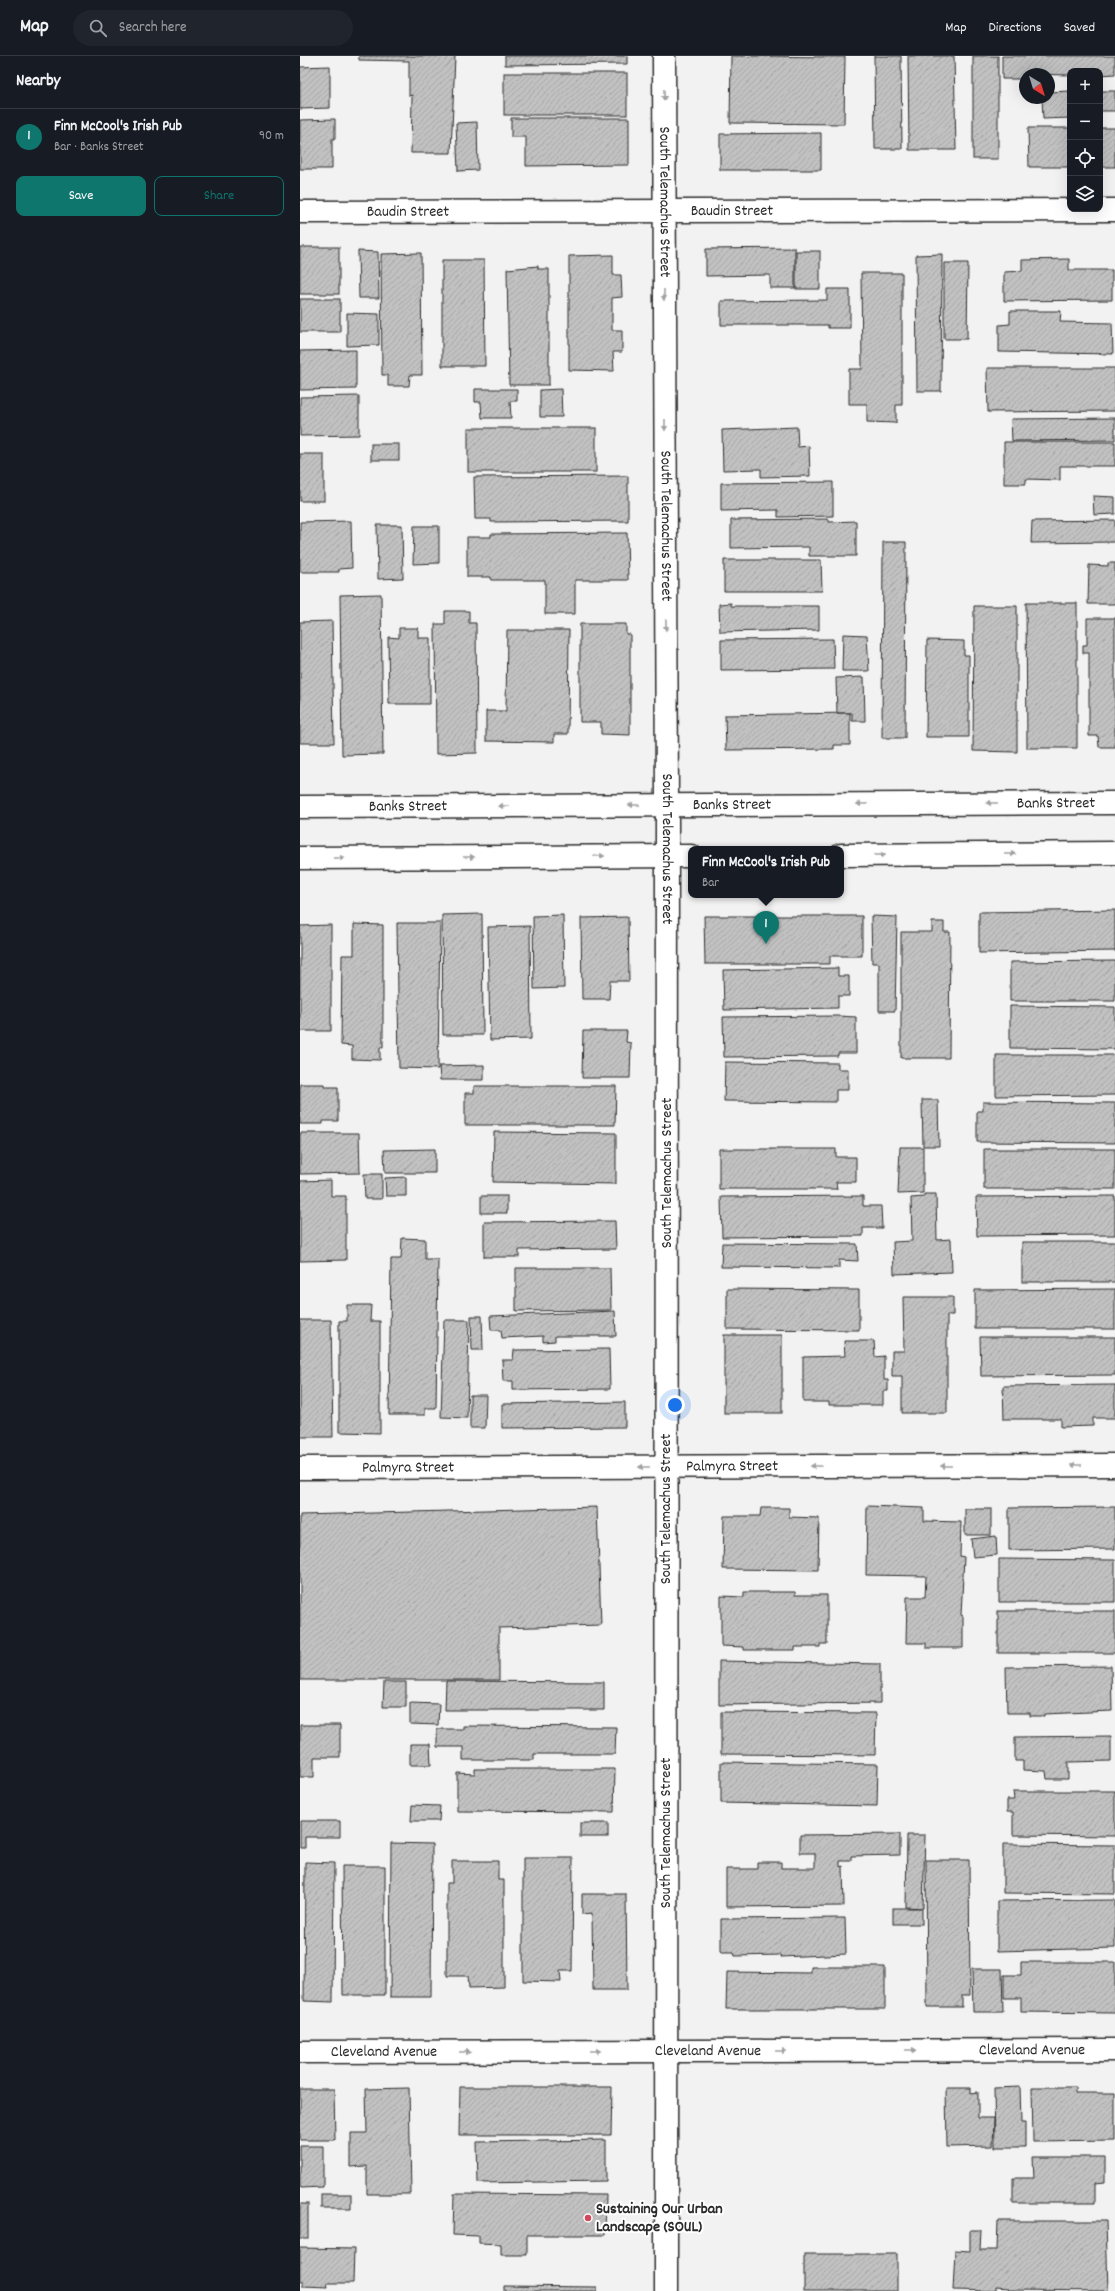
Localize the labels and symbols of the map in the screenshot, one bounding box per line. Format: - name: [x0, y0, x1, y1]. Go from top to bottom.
- north arrow: [1019, 68, 1055, 104]
- one-way arrow: [661, 89, 667, 102]
- street label: South Telemachus Street: [653, 127, 676, 278]
- street label: Baudin Street: [691, 199, 773, 223]
- street label: Baudin Street: [367, 200, 449, 223]
- one-way arrow: [661, 289, 667, 302]
- one-way arrow: [662, 419, 668, 432]
- street label: South Telemachus Street: [654, 451, 678, 602]
- one-way arrow: [663, 619, 669, 632]
- street label: South Telemachus Street: [655, 774, 679, 925]
- street label: Banks Street: [1017, 792, 1095, 815]
- street label: Banks Street: [693, 793, 771, 817]
- street label: Banks Street: [369, 795, 447, 818]
- one-way arrow: [985, 800, 998, 806]
- one-way arrow: [855, 801, 868, 807]
- one-way arrow: [627, 802, 640, 808]
- one-way arrow: [497, 803, 510, 809]
- one-way arrow: [1004, 851, 1017, 857]
- one-way arrow: [874, 852, 887, 858]
- one-way arrow: [593, 853, 606, 859]
- one-way arrow: [463, 854, 476, 860]
- one-way arrow: [333, 855, 346, 861]
- pin: 1: [753, 911, 779, 944]
- street label: South Telemachus Street: [656, 1098, 679, 1248]
- your location: [665, 1395, 685, 1415]
- street label: South Telemachus Street: [655, 1434, 678, 1584]
- street label: Palmyra Street: [686, 1455, 778, 1478]
- street label: Palmyra Street: [362, 1456, 454, 1479]
- one-way arrow: [1069, 1462, 1082, 1468]
- one-way arrow: [809, 1463, 822, 1469]
- one-way arrow: [939, 1463, 952, 1469]
- one-way arrow: [637, 1464, 650, 1470]
- street label: South Telemachus Street: [655, 1758, 678, 1908]
- street label: Cleveland Avenue: [655, 2039, 761, 2063]
- street label: Cleveland Avenue: [979, 2039, 1085, 2062]
- street label: Cleveland Avenue: [331, 2040, 437, 2063]
- one-way arrow: [905, 2047, 918, 2053]
- one-way arrow: [589, 2048, 602, 2054]
- one-way arrow: [775, 2048, 788, 2054]
- one-way arrow: [459, 2049, 472, 2055]
- place label: Sustaining Our Urban Landscape (SOUL): [596, 2198, 723, 2239]
- marker: Sustaining Our Urban Landscape (SOUL): [583, 2213, 593, 2223]

